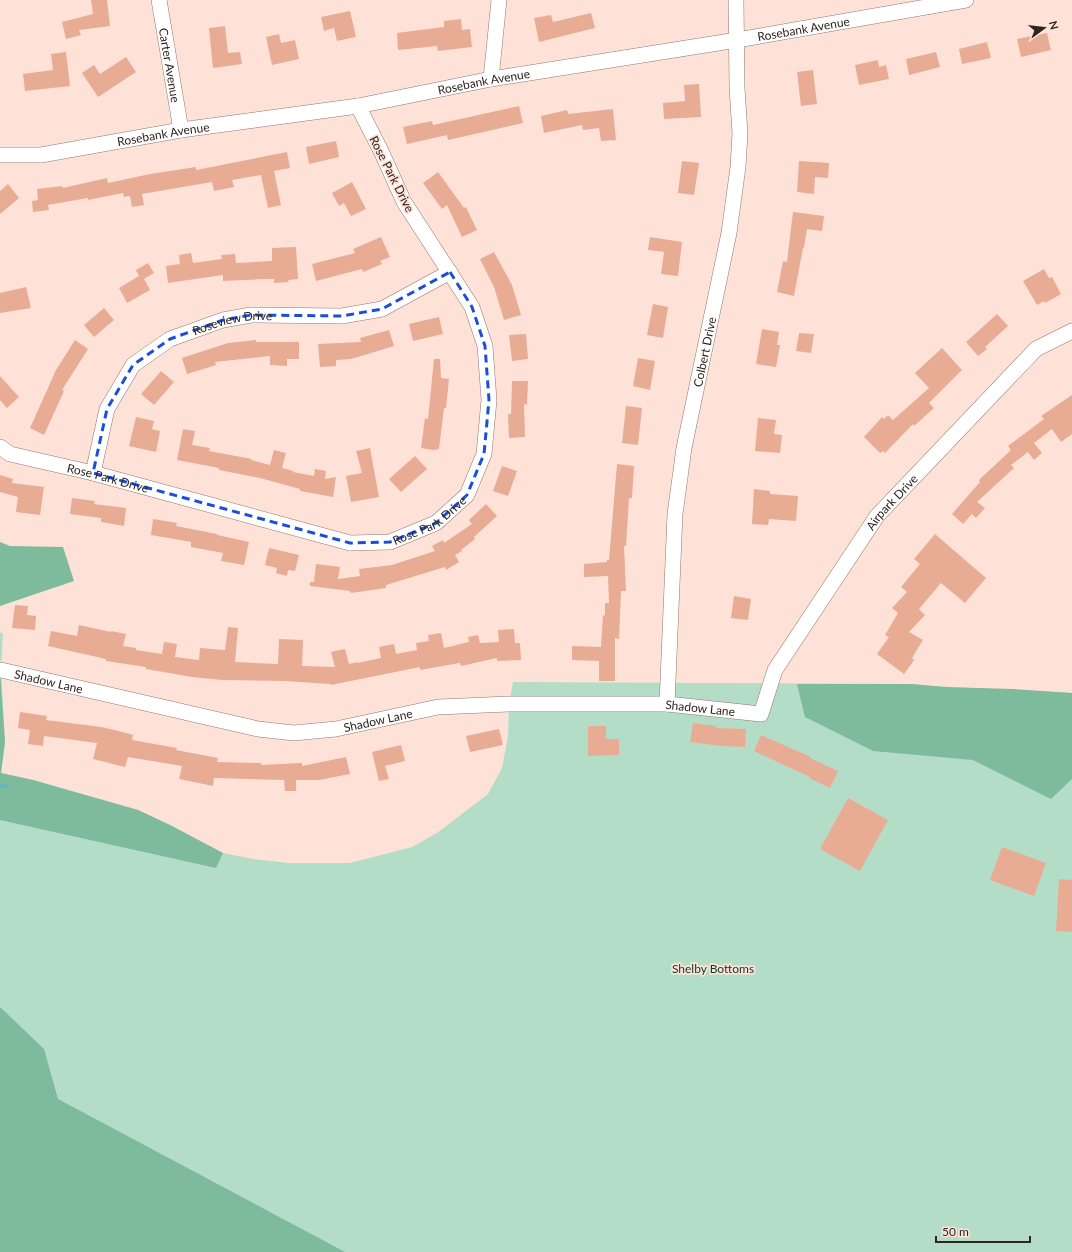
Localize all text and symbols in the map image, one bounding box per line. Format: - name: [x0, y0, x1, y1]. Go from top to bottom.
- north arrow: [1024, 8, 1064, 48]
- street label: Rosebank Avenue: [756, 13, 851, 44]
- text: N: [1047, 20, 1062, 31]
- street label: Carter Avenue: [156, 27, 184, 104]
- street label: Rosebank Avenue: [436, 65, 531, 97]
- street label: Rosebank Avenue: [116, 119, 210, 149]
- street label: Rose Park Drive: [366, 133, 418, 215]
- street label: Roseview Drive: [190, 307, 272, 338]
- street label: Colbert Drive: [690, 316, 719, 388]
- street label: Rose Park Drive: [66, 460, 150, 495]
- street label: Airpark Drive: [862, 471, 921, 533]
- street label: Rose Park Drive: [390, 492, 469, 548]
- street label: Shadow Lane: [13, 666, 85, 696]
- street label: Shadow Lane: [665, 696, 736, 719]
- street label: Shadow Lane: [342, 705, 414, 735]
- park label: Shelby Bottoms: [672, 961, 754, 976]
- scale bar: [936, 1218, 1030, 1244]
- text: 50 m: [942, 1224, 969, 1239]

